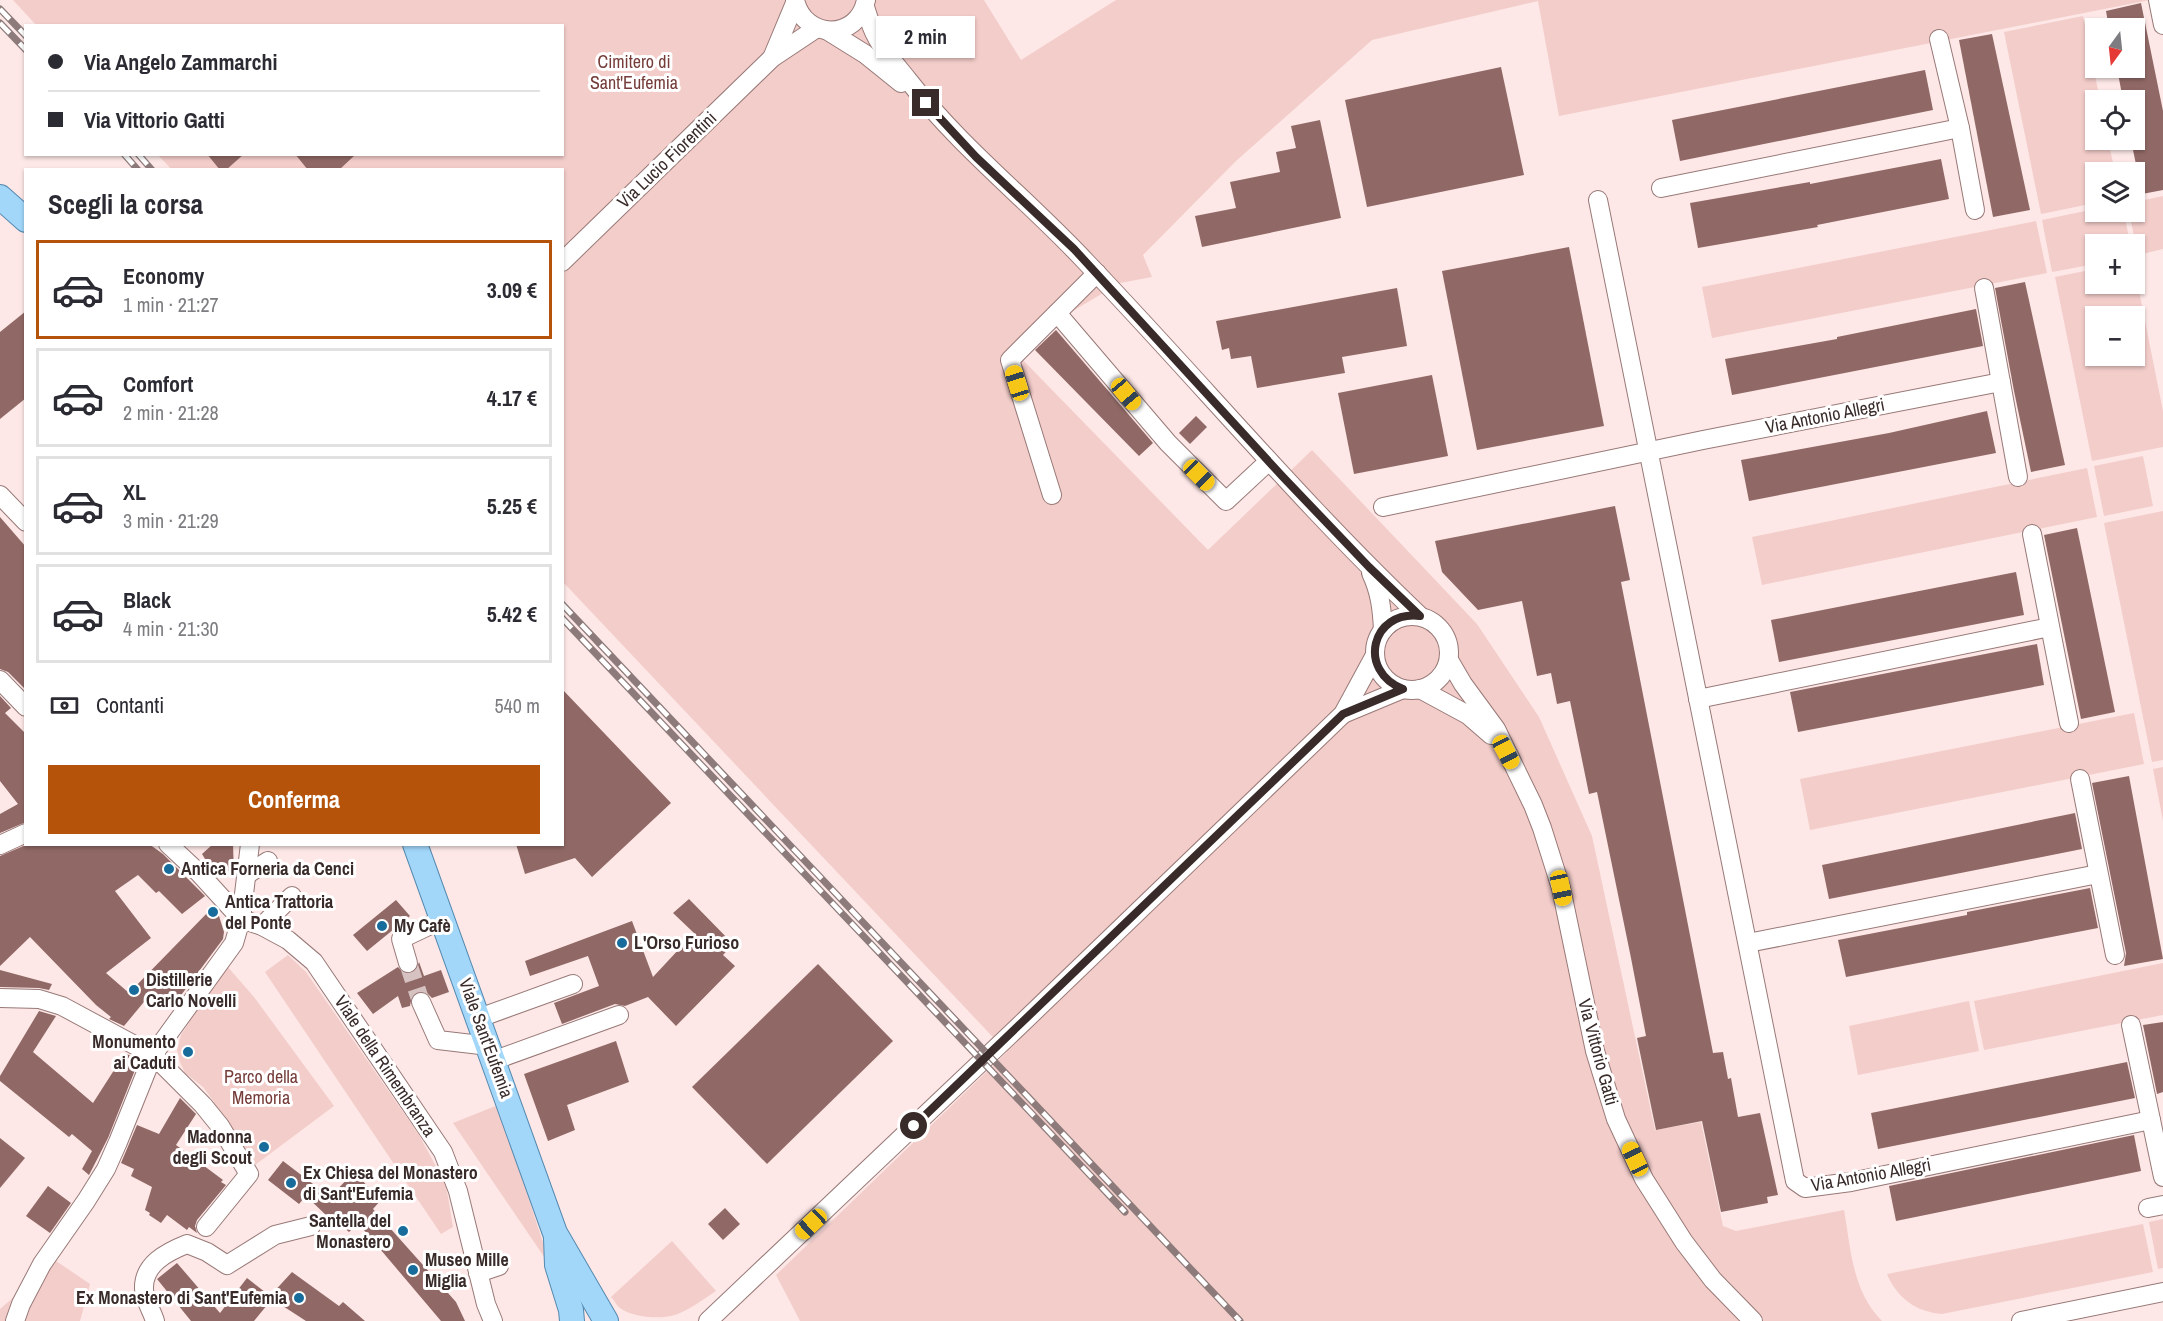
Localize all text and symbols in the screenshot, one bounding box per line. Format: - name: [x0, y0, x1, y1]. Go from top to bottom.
- callout: 2 min: [876, 16, 976, 58]
- north arrow: [2085, 18, 2145, 78]
- map controls: [2085, 18, 2145, 366]
- text: 2 min: [904, 23, 947, 50]
- text: Via Angelo Zammarchi: [84, 47, 278, 77]
- park label: Cimitero di Sant'Eufemia: [590, 49, 678, 95]
- route end: [912, 89, 939, 116]
- button: locate: [2085, 90, 2145, 150]
- text: Via Vittorio Gatti: [84, 105, 225, 135]
- street label: Via Lucio Fiorentini: [611, 106, 722, 214]
- button: layers: [2085, 162, 2145, 222]
- text: Scegli la corsa: [48, 186, 203, 222]
- button: +: [2085, 234, 2145, 294]
- text: Economy: [123, 261, 204, 291]
- icon: car: [51, 263, 105, 317]
- text: 3.09 €: [487, 275, 537, 305]
- text: 1 min · 21:27: [123, 291, 219, 318]
- button: −: [2085, 306, 2145, 366]
- car: [1003, 363, 1031, 403]
- text: Comfort: [123, 369, 193, 399]
- icon: car: [51, 371, 105, 425]
- car: [1108, 374, 1144, 414]
- text: 4.17 €: [487, 383, 537, 413]
- street label: Via Antonio Allegri: [1763, 392, 1887, 439]
- text: 2 min · 21:28: [123, 399, 219, 426]
- car: [1180, 456, 1218, 494]
- text: XL: [123, 477, 146, 507]
- icon: car: [51, 479, 105, 533]
- text: 5.25 €: [487, 491, 537, 521]
- text: 3 min · 21:29: [123, 507, 219, 534]
- text: Black: [123, 585, 171, 615]
- icon: car: [51, 587, 105, 641]
- text: 5.42 €: [487, 599, 537, 629]
- text: 4 min · 21:30: [123, 615, 219, 642]
- icon: cash: [48, 689, 81, 722]
- text: Contanti: [96, 690, 164, 720]
- text: 540 m: [494, 692, 540, 719]
- car: [1490, 732, 1522, 772]
- button: Conferma: [48, 765, 540, 834]
- place label: Antica Forneria da Cenci: [181, 856, 354, 881]
- marker: Antica Forneria da Cenci: [162, 862, 176, 876]
- car: [1548, 869, 1574, 907]
- place label: Antica Trattoria del Ponte: [225, 889, 334, 935]
- marker: Antica Trattoria del Ponte: [206, 905, 220, 919]
- place label: My Cafè: [394, 913, 451, 938]
- marker: My Cafè: [375, 919, 389, 933]
- place label: L'Orso Furioso: [634, 930, 739, 955]
- marker: L'Orso Furioso: [615, 936, 629, 950]
- place label: Distillerie Carlo Novelli: [146, 967, 236, 1013]
- street label: Viale Sant'Eufemia: [453, 975, 520, 1101]
- marker: Distillerie Carlo Novelli: [127, 983, 141, 997]
- street label: Viale della Rimembranza: [329, 990, 442, 1141]
- street label: Via Vittorio Gatti: [1572, 996, 1625, 1108]
- place label: Monumento ai Caduti: [92, 1029, 176, 1075]
- marker: Monumento ai Caduti: [181, 1045, 195, 1059]
- park label: Parco della Memoria: [224, 1064, 298, 1110]
- route start: [900, 1112, 927, 1139]
- place label: Madonna degli Scout: [172, 1124, 253, 1170]
- car: [1619, 1139, 1651, 1179]
- marker: Madonna degli Scout: [257, 1140, 271, 1154]
- street label: Via Antonio Allegri: [1809, 1152, 1933, 1197]
- place label: Ex Chiesa del Monastero di Sant'Eufemia: [303, 1160, 478, 1206]
- marker: Ex Chiesa del Monastero di Sant'Eufemia: [284, 1176, 298, 1190]
- car: [792, 1205, 830, 1243]
- place label: Santella del Monastero: [309, 1208, 391, 1254]
- marker: Santella del Monastero: [396, 1224, 410, 1238]
- place label: Museo Mille Miglia: [425, 1247, 509, 1293]
- marker: Museo Mille Miglia: [406, 1263, 420, 1277]
- place label: Ex Monastero di Sant'Eufemia: [76, 1285, 288, 1310]
- marker: Ex Monastero di Sant'Eufemia: [292, 1291, 306, 1305]

